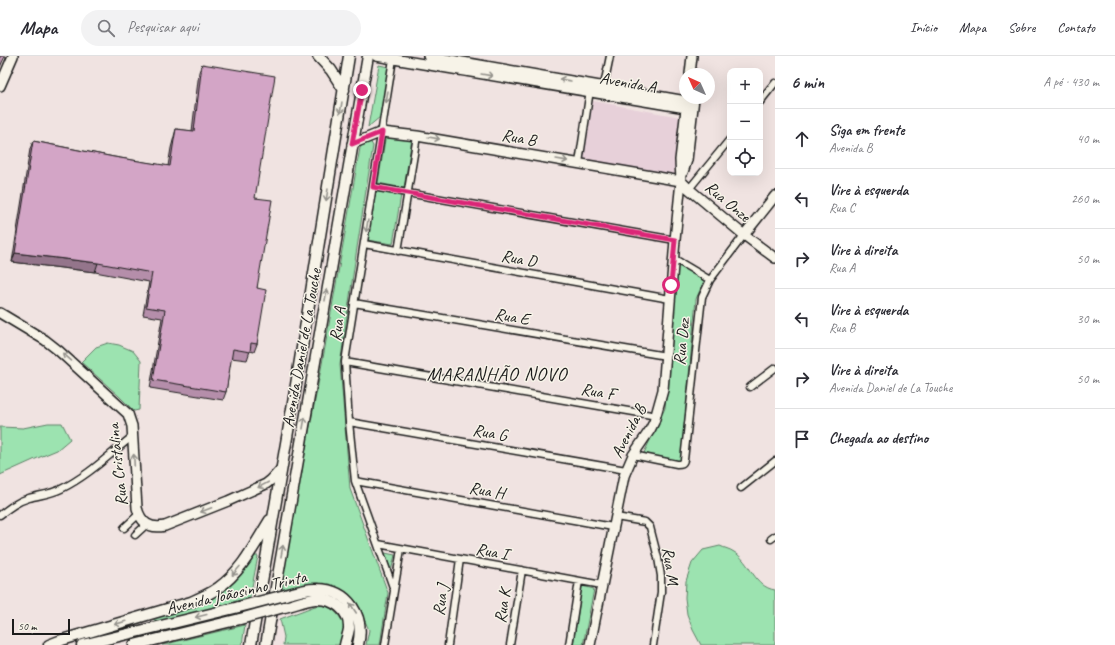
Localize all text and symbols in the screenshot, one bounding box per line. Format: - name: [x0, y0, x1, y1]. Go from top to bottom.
- search box: [81, 10, 361, 46]
- text: Mapa: [20, 16, 57, 40]
- icon: search: [95, 17, 117, 39]
- text: Pesquisar aqui: [127, 18, 199, 37]
- text: Início: [910, 19, 937, 36]
- text: Mapa: [959, 19, 986, 36]
- text: Sobre: [1008, 19, 1035, 36]
- text: Contato: [1057, 19, 1095, 36]
- street label: Avenida A: [598, 67, 659, 98]
- north arrow: [679, 68, 715, 104]
- map controls: [727, 68, 763, 176]
- button: +: [727, 68, 763, 104]
- one-way arrow: [480, 71, 493, 79]
- text: 6 min: [791, 72, 824, 93]
- text: A pé · 430 m: [1043, 74, 1099, 90]
- one-way arrow: [559, 76, 572, 84]
- route end: [353, 81, 371, 99]
- one-way arrow: [383, 90, 391, 103]
- one-way arrow: [337, 101, 345, 114]
- button: −: [727, 104, 763, 140]
- text: Siga em frente: [829, 121, 905, 140]
- street label: Rua B: [500, 124, 539, 151]
- icon: ahead: [791, 128, 813, 150]
- text: 40 m: [1077, 131, 1099, 147]
- one-way arrow: [427, 135, 440, 143]
- button: locate: [727, 140, 763, 176]
- text: Avenida B: [829, 140, 873, 156]
- one-way arrow: [555, 157, 568, 165]
- street label: Rua Onze: [701, 176, 756, 227]
- text: Vire à esquerda: [829, 181, 908, 200]
- icon: left: [791, 188, 813, 210]
- one-way arrow: [323, 189, 331, 202]
- text: 260 m: [1071, 191, 1099, 207]
- text: Rua C: [829, 200, 855, 216]
- one-way arrow: [362, 219, 370, 232]
- text: Vire à direita: [829, 241, 898, 260]
- street label: Rua D: [500, 245, 539, 272]
- icon: right: [791, 248, 813, 270]
- text: 50 m: [1077, 251, 1099, 267]
- text: Rua A: [829, 260, 855, 276]
- street label: Avenida Daniel de La Touche: [277, 265, 326, 429]
- route start: [662, 276, 680, 294]
- one-way arrow: [323, 289, 331, 302]
- text: Vire à esquerda: [829, 301, 908, 320]
- street label: Rua E: [493, 303, 533, 330]
- street label: Rua A: [324, 304, 351, 343]
- icon: left: [791, 308, 813, 330]
- text: 30 m: [1077, 311, 1099, 327]
- street label: Rua Dez: [669, 316, 695, 366]
- text: Rua B: [829, 320, 855, 336]
- one-way arrow: [61, 353, 72, 362]
- text: Vire à direita: [829, 361, 898, 380]
- district label: MARANHÃO NOVO: [427, 362, 569, 386]
- icon: right: [791, 368, 813, 390]
- text: 50 m: [1077, 371, 1099, 387]
- street label: Rua F: [579, 378, 620, 405]
- text: Avenida Daniel de La Touche: [829, 380, 952, 396]
- street label: Avenida B: [606, 400, 651, 461]
- one-way arrow: [300, 417, 308, 430]
- street label: Rua G: [471, 419, 510, 446]
- street label: Rua Cristalina: [103, 421, 132, 507]
- icon: arrive: [791, 428, 813, 450]
- text: Chegada ao destino: [829, 429, 928, 448]
- one-way arrow: [130, 454, 138, 467]
- street label: Rua H: [468, 477, 509, 504]
- one-way arrow: [257, 481, 269, 489]
- one-way arrow: [200, 506, 212, 514]
- street label: Rua I: [474, 538, 514, 565]
- one-way arrow: [278, 545, 286, 558]
- street label: Rua M: [657, 546, 684, 588]
- one-way arrow: [232, 565, 241, 576]
- street label: Avenida Joãosinho Trinta: [164, 566, 309, 619]
- street label: Rua J: [428, 580, 453, 617]
- street label: Rua K: [489, 585, 516, 625]
- one-way arrow: [349, 603, 357, 614]
- one-way arrow: [194, 613, 207, 620]
- scale bar: [12, 617, 70, 636]
- text: 50 m: [18, 619, 37, 633]
- one-way arrow: [114, 620, 127, 627]

